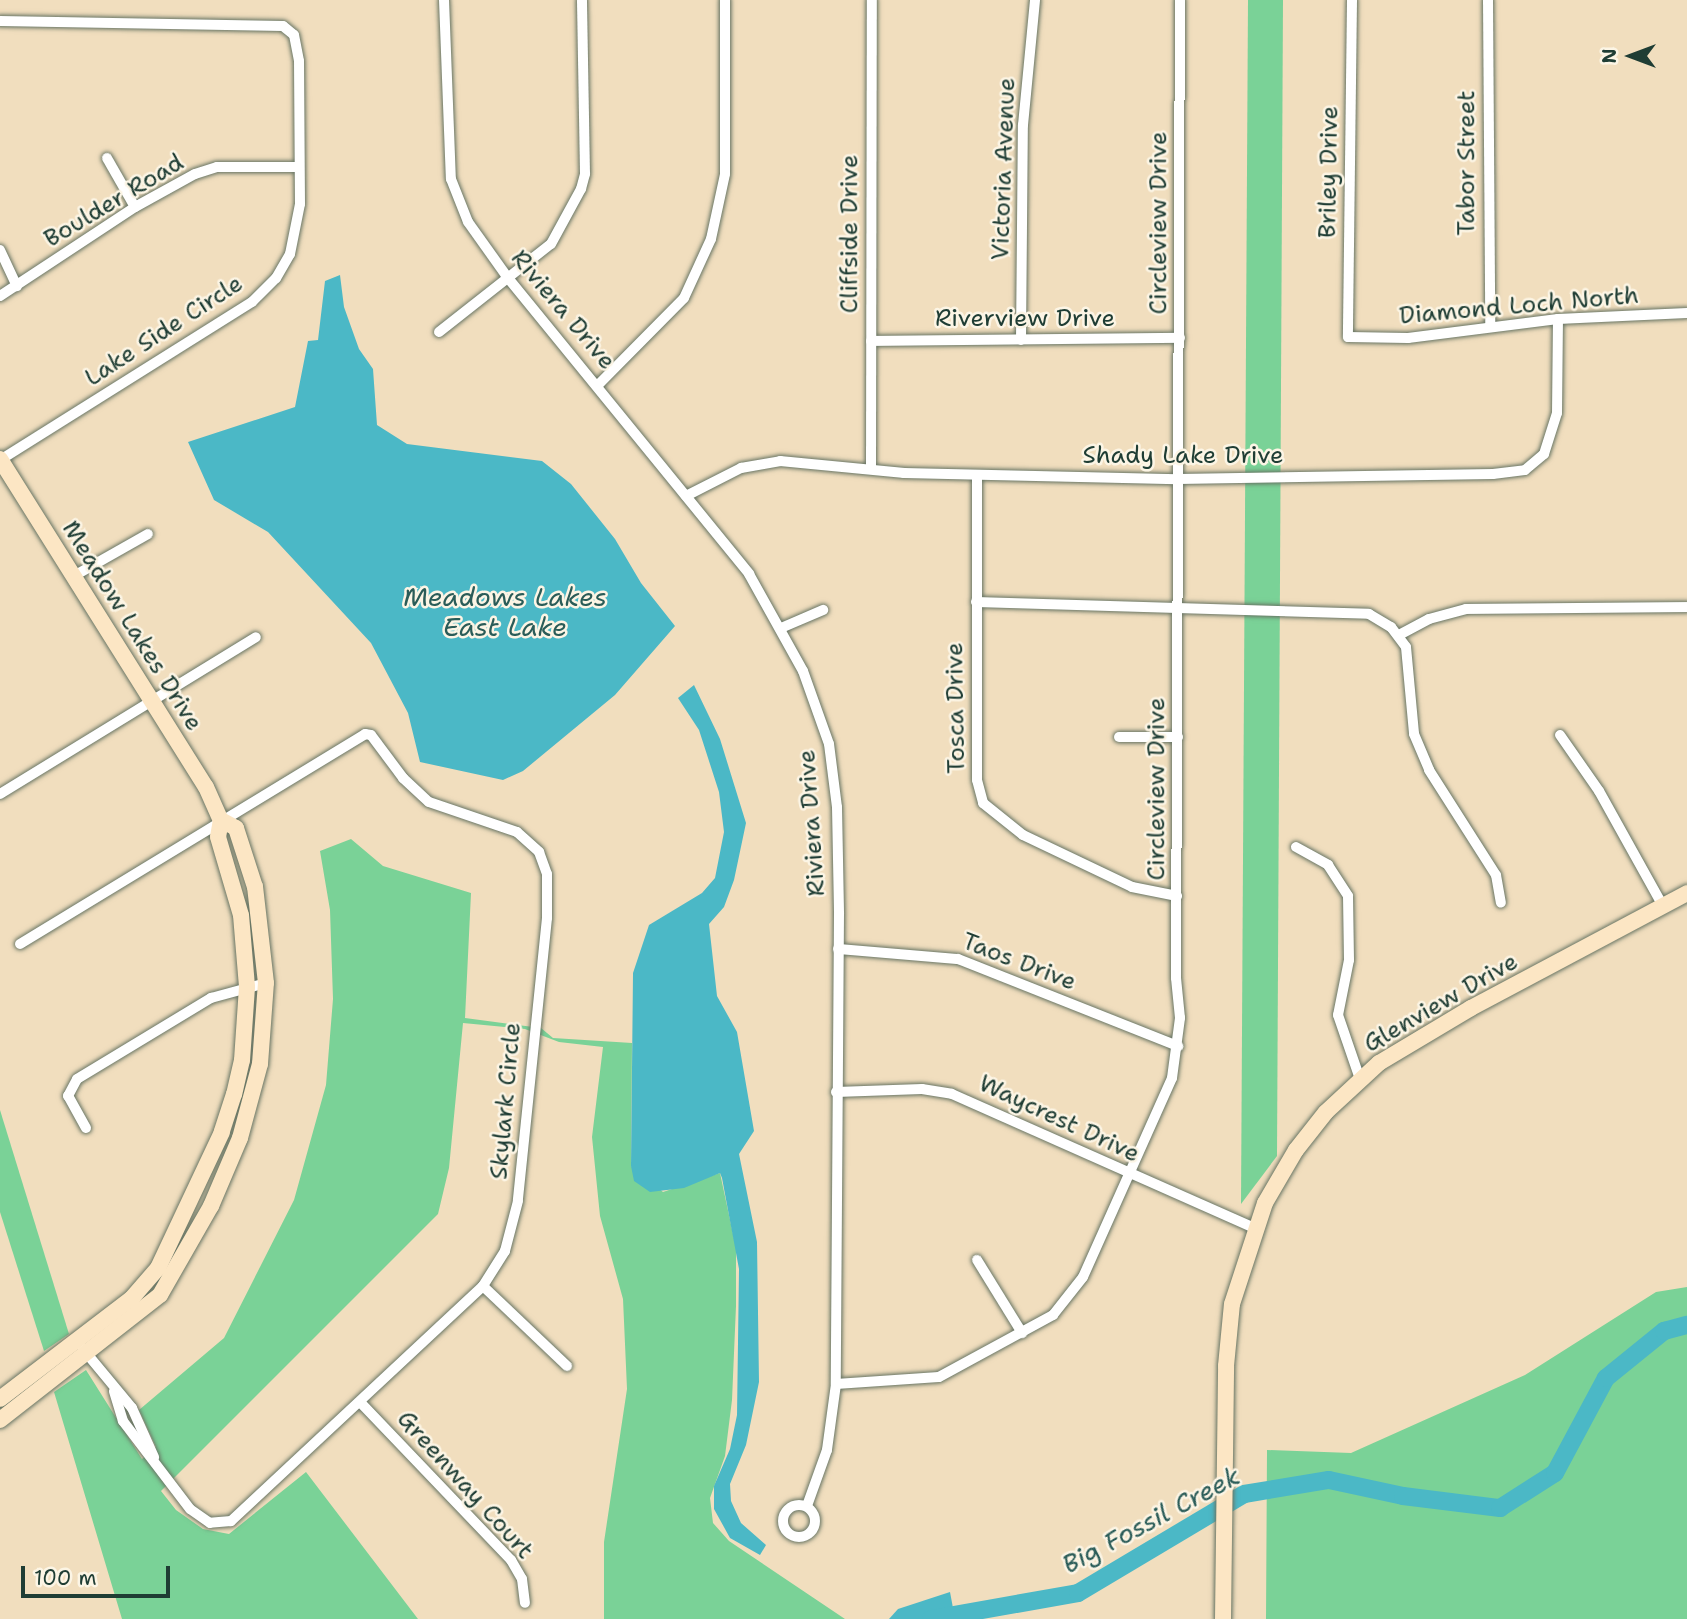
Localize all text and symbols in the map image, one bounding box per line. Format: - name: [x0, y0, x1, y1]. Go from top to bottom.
- north arrow: [1596, 21, 1666, 91]
- text: N: [1597, 48, 1622, 64]
- street label: Victoria Avenue: [986, 77, 1022, 261]
- street label: Tabor Street: [1453, 90, 1481, 236]
- street label: Briley Drive: [1313, 106, 1345, 238]
- street label: Circleview Drive: [1145, 131, 1173, 315]
- street label: Boulder Road: [39, 148, 189, 254]
- street label: Cliffside Drive: [836, 155, 864, 313]
- street label: Riviera Drive: [505, 244, 621, 376]
- street label: Lake Side Circle: [80, 269, 248, 393]
- street label: Diamond Loch North: [1398, 281, 1640, 331]
- street label: Riverview Drive: [935, 305, 1115, 333]
- street label: Shady Lake Drive: [1082, 442, 1284, 470]
- street label: Meadow Lakes Drive: [56, 516, 208, 736]
- water label: Meadows Lakes East Lake: [403, 581, 607, 642]
- street label: Tosca Drive: [940, 642, 972, 774]
- street label: Circleview Drive: [1143, 697, 1171, 881]
- street label: Riviera Drive: [793, 749, 831, 897]
- street label: Taos Drive: [958, 927, 1080, 997]
- street label: Glenview Drive: [1359, 947, 1523, 1059]
- street label: Skylark Circle: [485, 1021, 527, 1181]
- street label: Waycrest Drive: [974, 1069, 1144, 1169]
- street label: Greenway Court: [391, 1405, 539, 1565]
- water label: Big Fossil Creek: [1057, 1460, 1245, 1580]
- scale bar: [24, 1552, 173, 1596]
- text: 100 m: [34, 1564, 97, 1592]

